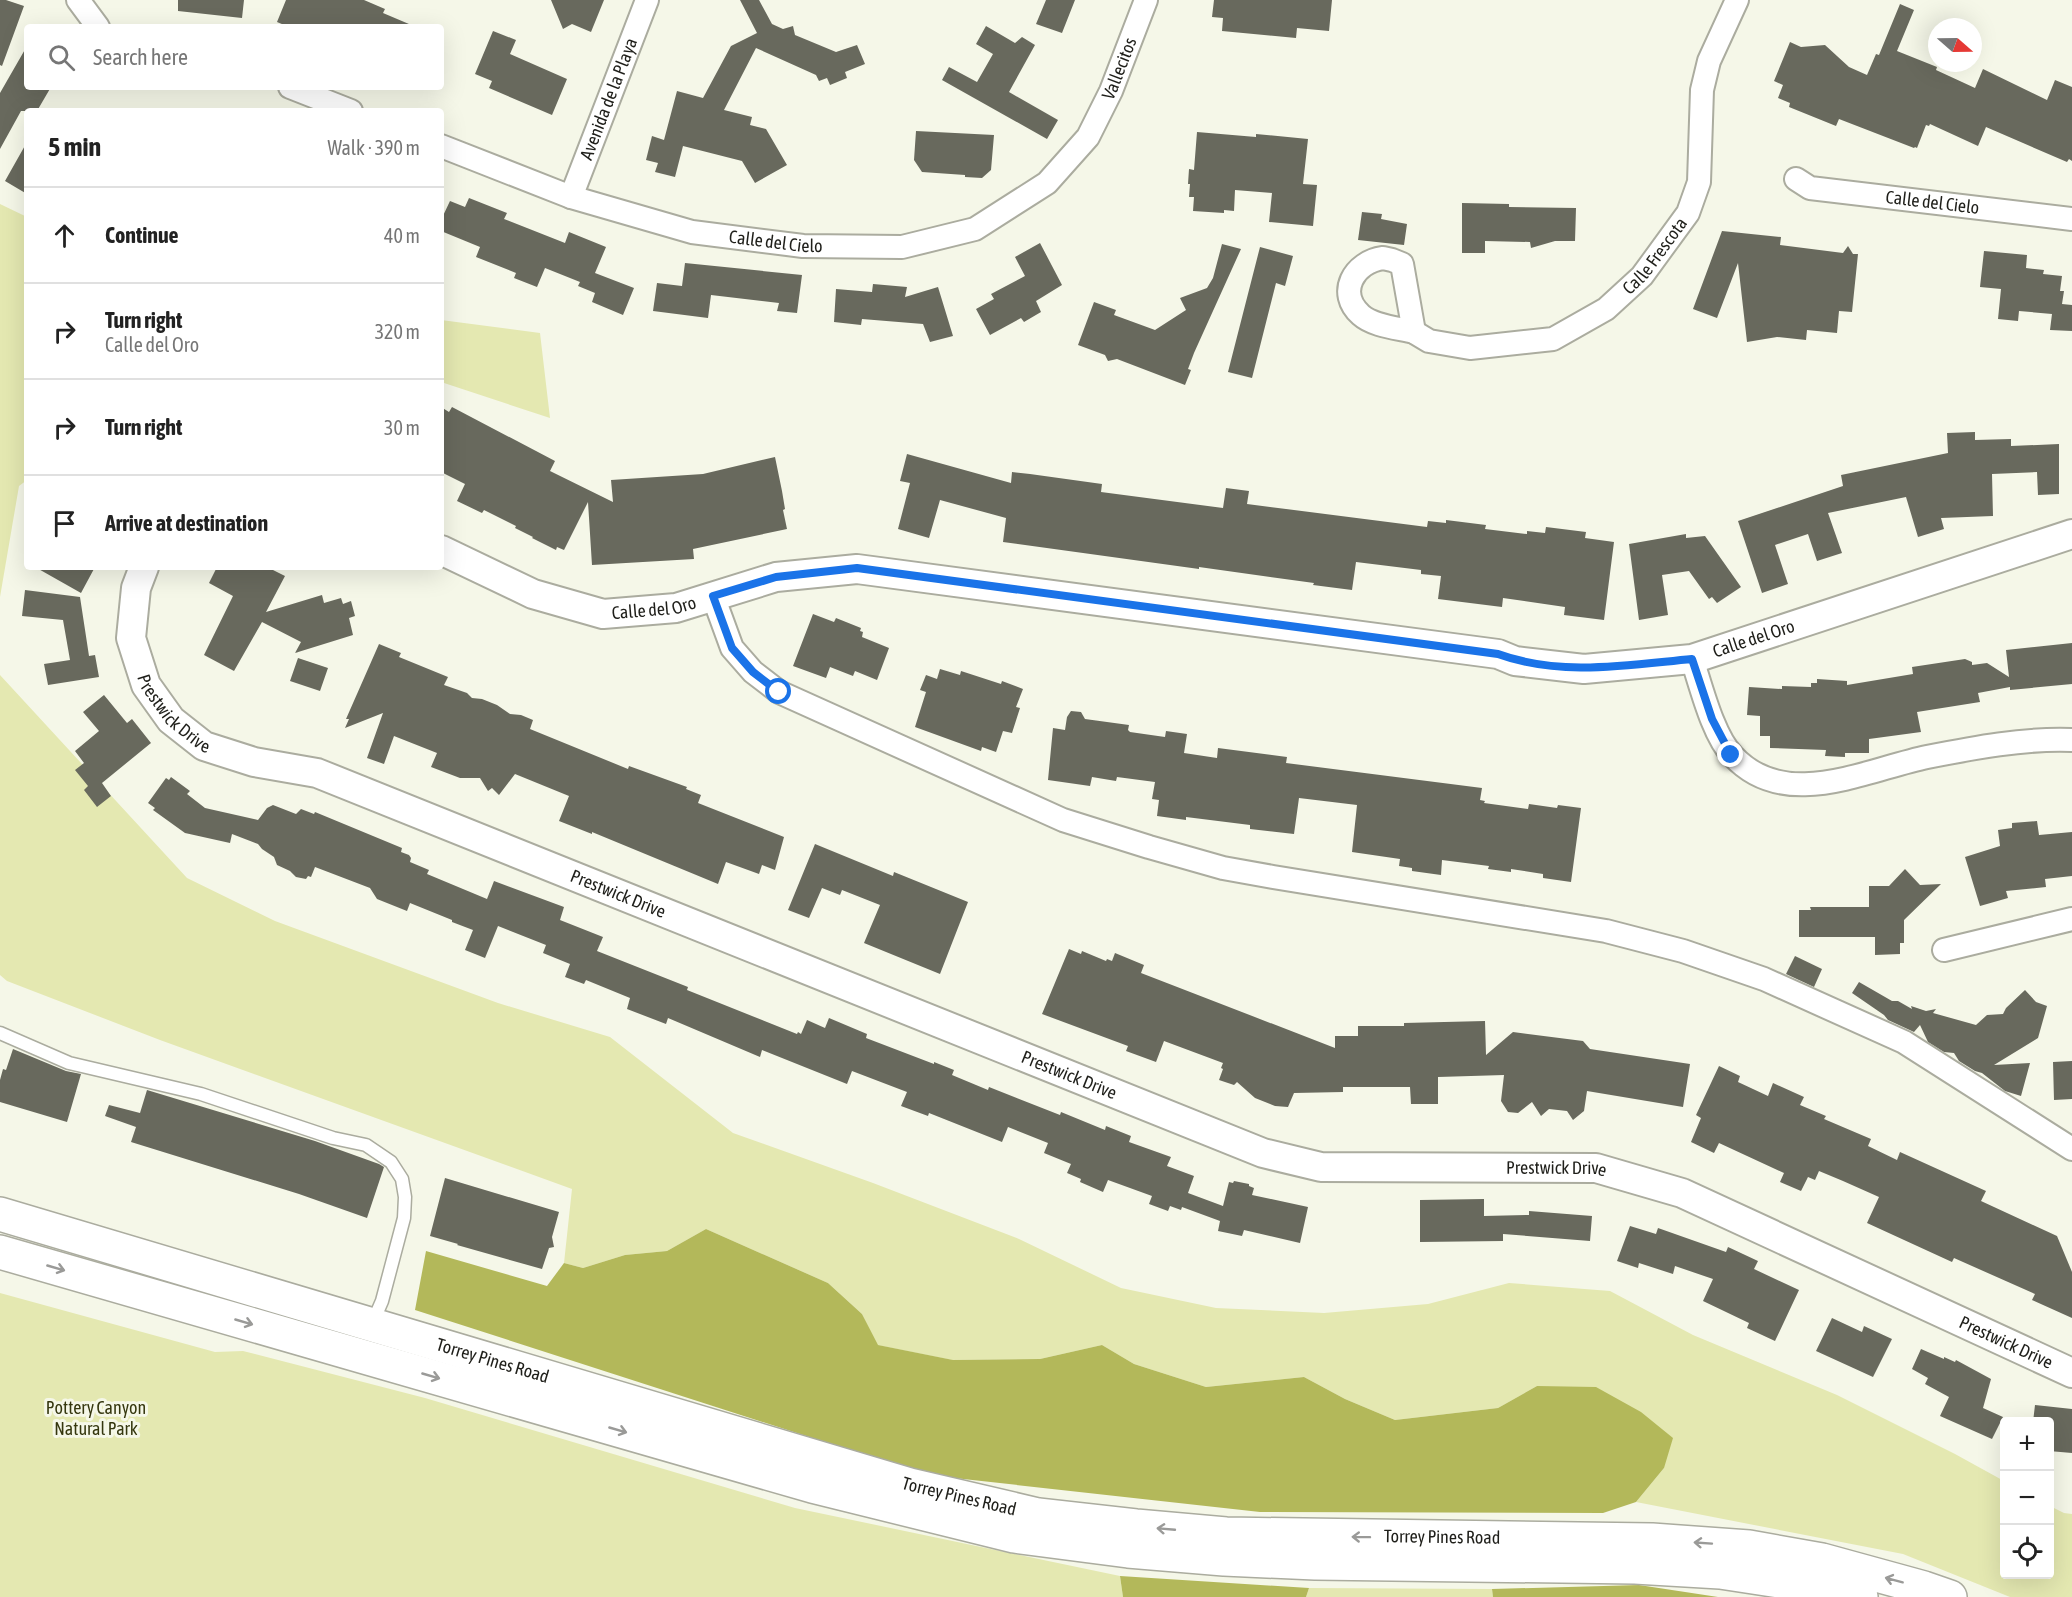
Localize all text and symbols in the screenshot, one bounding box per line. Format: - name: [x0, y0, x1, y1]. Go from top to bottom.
- north arrow: [1928, 18, 1982, 72]
- search box: [24, 24, 444, 90]
- street label: Avenida de la Playa: [575, 35, 641, 163]
- street label: Vallecitos: [1097, 35, 1141, 103]
- icon: search: [45, 41, 78, 74]
- text: Search here: [93, 44, 188, 70]
- text: 5 min: [48, 132, 101, 162]
- text: Walk · 390 m: [328, 136, 420, 159]
- street label: Calle del Cielo: [1885, 186, 1980, 218]
- street label: Calle Frescota: [1618, 213, 1691, 298]
- icon: ahead: [48, 219, 81, 252]
- text: Continue: [105, 222, 179, 248]
- text: 40 m: [384, 224, 420, 247]
- street label: Calle del Cielo: [728, 226, 823, 256]
- text: Turn right: [105, 307, 182, 333]
- icon: right: [48, 315, 81, 348]
- text: 320 m: [375, 320, 420, 343]
- text: Calle del Oro: [105, 333, 199, 356]
- icon: right: [48, 411, 81, 444]
- text: Turn right: [105, 414, 182, 440]
- text: 30 m: [384, 416, 420, 439]
- icon: arrive: [48, 507, 81, 540]
- text: Arrive at destination: [105, 510, 268, 536]
- street label: Calle del Oro: [611, 591, 698, 623]
- street label: Calle del Oro: [1710, 615, 1797, 661]
- street label: Prestwick Drive: [133, 672, 212, 757]
- route start: [765, 678, 791, 704]
- route end: [1717, 741, 1743, 767]
- street label: Prestwick Drive: [568, 865, 669, 922]
- street label: Prestwick Drive: [1019, 1046, 1120, 1103]
- street label: Prestwick Drive: [1506, 1157, 1609, 1181]
- one-way arrow: [46, 1263, 65, 1274]
- street label: Prestwick Drive: [1956, 1311, 2056, 1373]
- one-way arrow: [234, 1317, 253, 1328]
- street label: Torrey Pines Road: [434, 1334, 552, 1387]
- one-way arrow: [421, 1371, 440, 1382]
- park label: Pottery Canyon Natural Park: [46, 1397, 146, 1439]
- map controls: [2000, 1417, 2054, 1579]
- button: +: [2000, 1417, 2054, 1471]
- one-way arrow: [608, 1425, 627, 1436]
- button: −: [2000, 1471, 2054, 1525]
- street label: Torrey Pines Road: [900, 1472, 1018, 1520]
- one-way arrow: [1157, 1523, 1177, 1534]
- street label: Torrey Pines Road: [1384, 1525, 1500, 1548]
- button: locate: [2000, 1525, 2054, 1579]
- one-way arrow: [1352, 1531, 1372, 1543]
- one-way arrow: [1693, 1538, 1713, 1549]
- one-way arrow: [1885, 1573, 1904, 1585]

